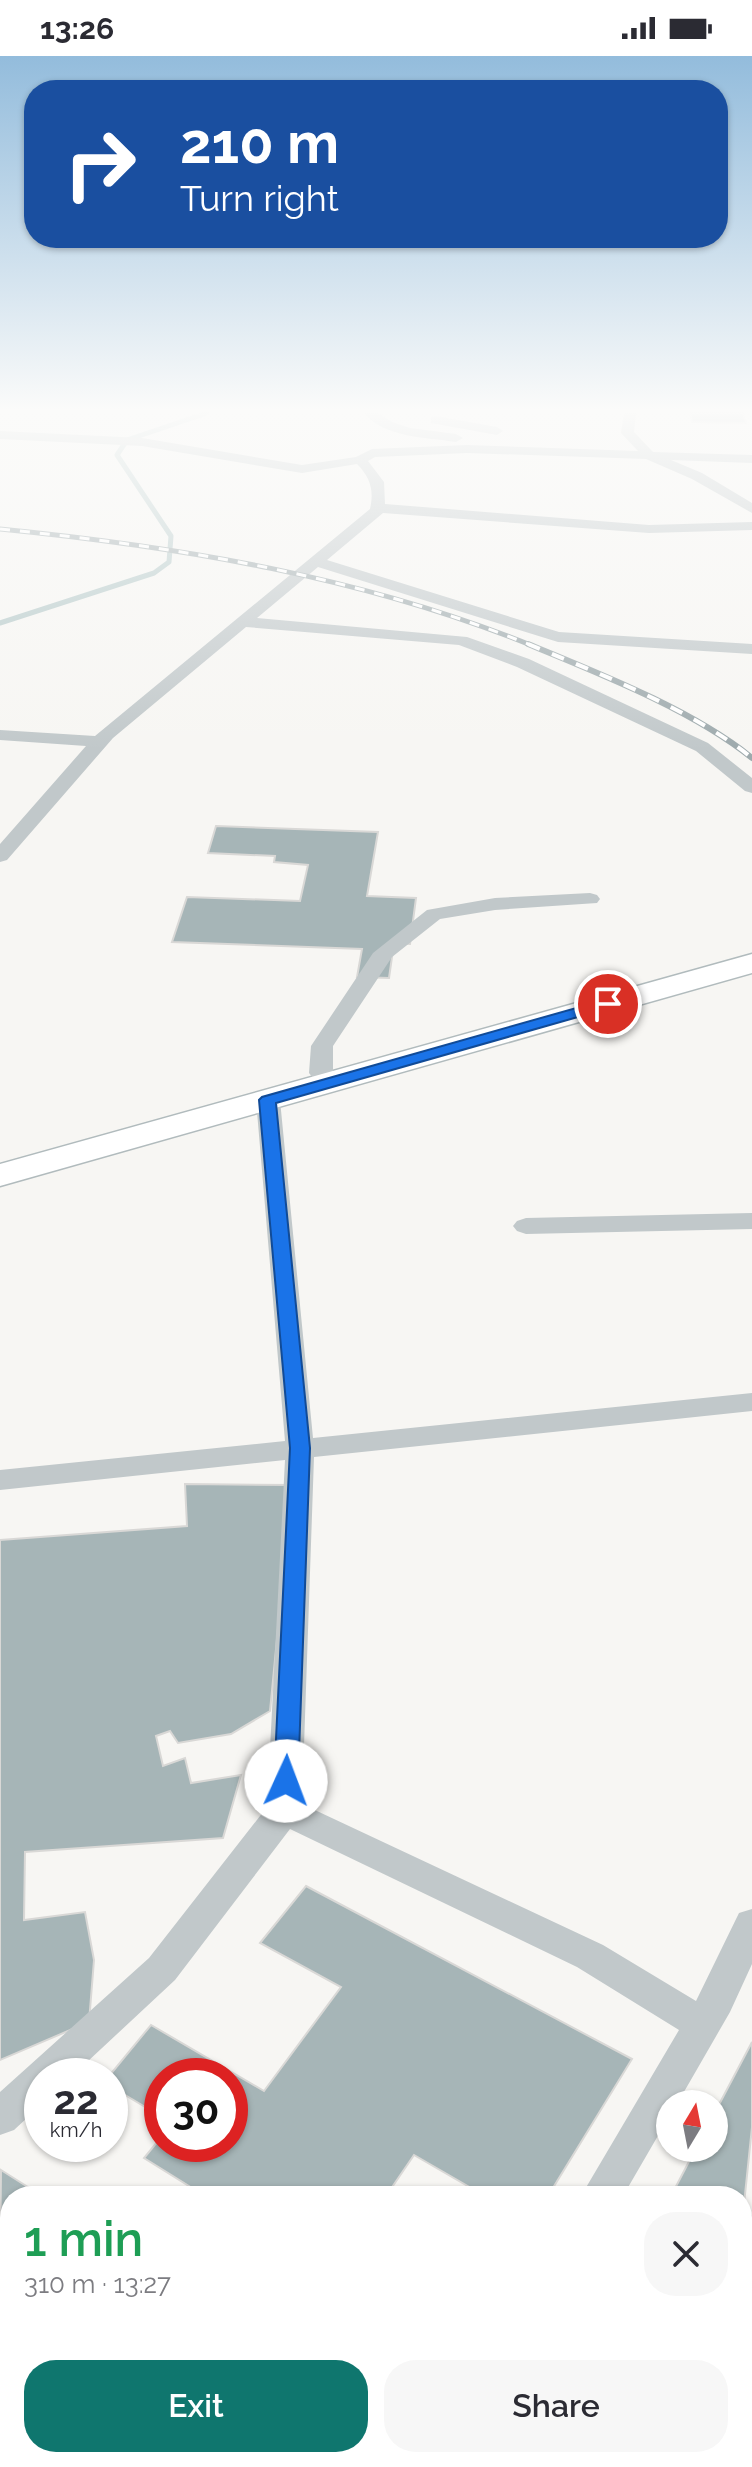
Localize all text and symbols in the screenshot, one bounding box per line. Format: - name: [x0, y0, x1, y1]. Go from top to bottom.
- text: 13:26: [40, 11, 114, 46]
- text: 210 m: [180, 110, 339, 176]
- icon: right: [48, 112, 152, 216]
- text: Turn right: [180, 177, 339, 219]
- pin: [574, 970, 642, 1038]
- icon: arrive: [586, 982, 630, 1026]
- position arrow: [244, 1739, 328, 1823]
- speed limit sign: 30: [144, 2058, 248, 2162]
- text: 22: [53, 2076, 99, 2123]
- north arrow: [656, 2090, 728, 2162]
- map controls: [656, 2090, 728, 2162]
- text: km/h: [50, 2118, 102, 2142]
- text: 1 min: [24, 2211, 143, 2267]
- button: close: [644, 2212, 728, 2296]
- text: 310 m · 13:27: [24, 2269, 171, 2299]
- button: Exit: [24, 2360, 368, 2452]
- button: Share: [384, 2360, 728, 2452]

